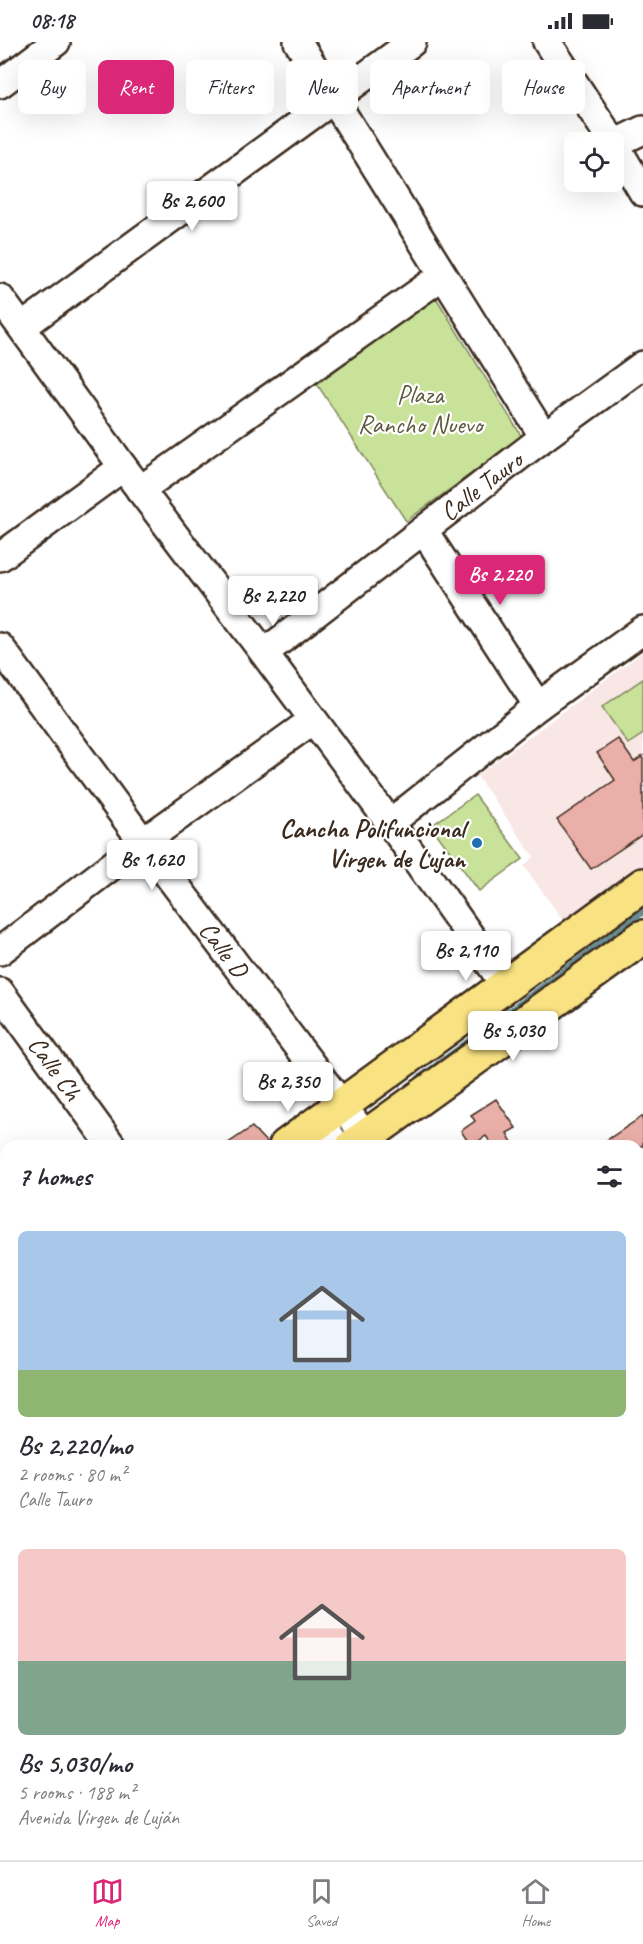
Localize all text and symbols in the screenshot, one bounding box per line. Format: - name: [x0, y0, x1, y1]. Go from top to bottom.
- text: 08:18: [30, 7, 74, 35]
- chip: Buy: [18, 60, 86, 114]
- chip: Rent: [98, 60, 174, 114]
- chip: Filters: [186, 60, 274, 114]
- chip: New: [286, 60, 358, 114]
- chip: Apartment: [370, 60, 490, 114]
- chip: House: [502, 60, 585, 114]
- map controls: [564, 132, 624, 192]
- button: locate: [564, 132, 624, 192]
- pin: Bs 2,600: [130, 181, 254, 232]
- text: Bs 2,600: [161, 188, 223, 213]
- park label: Plaza Rancho Nuevo: [358, 378, 485, 441]
- street label: Calle Tauro: [433, 442, 531, 528]
- pin: Bs 2,220: [438, 555, 562, 606]
- text: Bs 2,220: [469, 562, 531, 587]
- pin: Bs 2,220: [211, 576, 335, 627]
- text: Bs 2,220: [242, 583, 304, 608]
- place label: Cancha Polifuncional Virgen de Lujan: [280, 812, 470, 875]
- marker: Cancha Polifuncional Virgen de Lujan: [470, 836, 484, 850]
- pin: Bs 1,620: [90, 840, 214, 891]
- text: Bs 1,620: [121, 847, 183, 872]
- street label: Calle D: [192, 914, 257, 985]
- pin: Bs 2,110: [404, 931, 528, 982]
- text: Bs 2,110: [435, 938, 497, 963]
- pin: Bs 5,030: [451, 1011, 575, 1062]
- text: Bs 5,030: [482, 1018, 544, 1043]
- street label: Calle Ch: [21, 1029, 90, 1108]
- pin: Bs 2,350: [226, 1062, 350, 1113]
- text: Bs 2,350: [257, 1069, 319, 1094]
- text: 7 homes: [18, 1160, 91, 1193]
- icon: filters: [593, 1160, 626, 1193]
- icon: home: [268, 1270, 376, 1378]
- text: Bs 2,220/mo: [18, 1429, 132, 1462]
- text: 2 rooms · 80 m²: [18, 1462, 126, 1487]
- text: Calle Tauro: [18, 1487, 91, 1512]
- icon: home: [268, 1588, 376, 1696]
- text: Bs 5,030/mo: [18, 1747, 132, 1780]
- text: 5 rooms · 188 m²: [18, 1780, 135, 1805]
- text: Avenida Virgen de Luján: [18, 1805, 179, 1830]
- tab: Map: [91, 1875, 124, 1931]
- tab: Saved: [305, 1875, 338, 1931]
- tab: Home: [519, 1875, 552, 1931]

